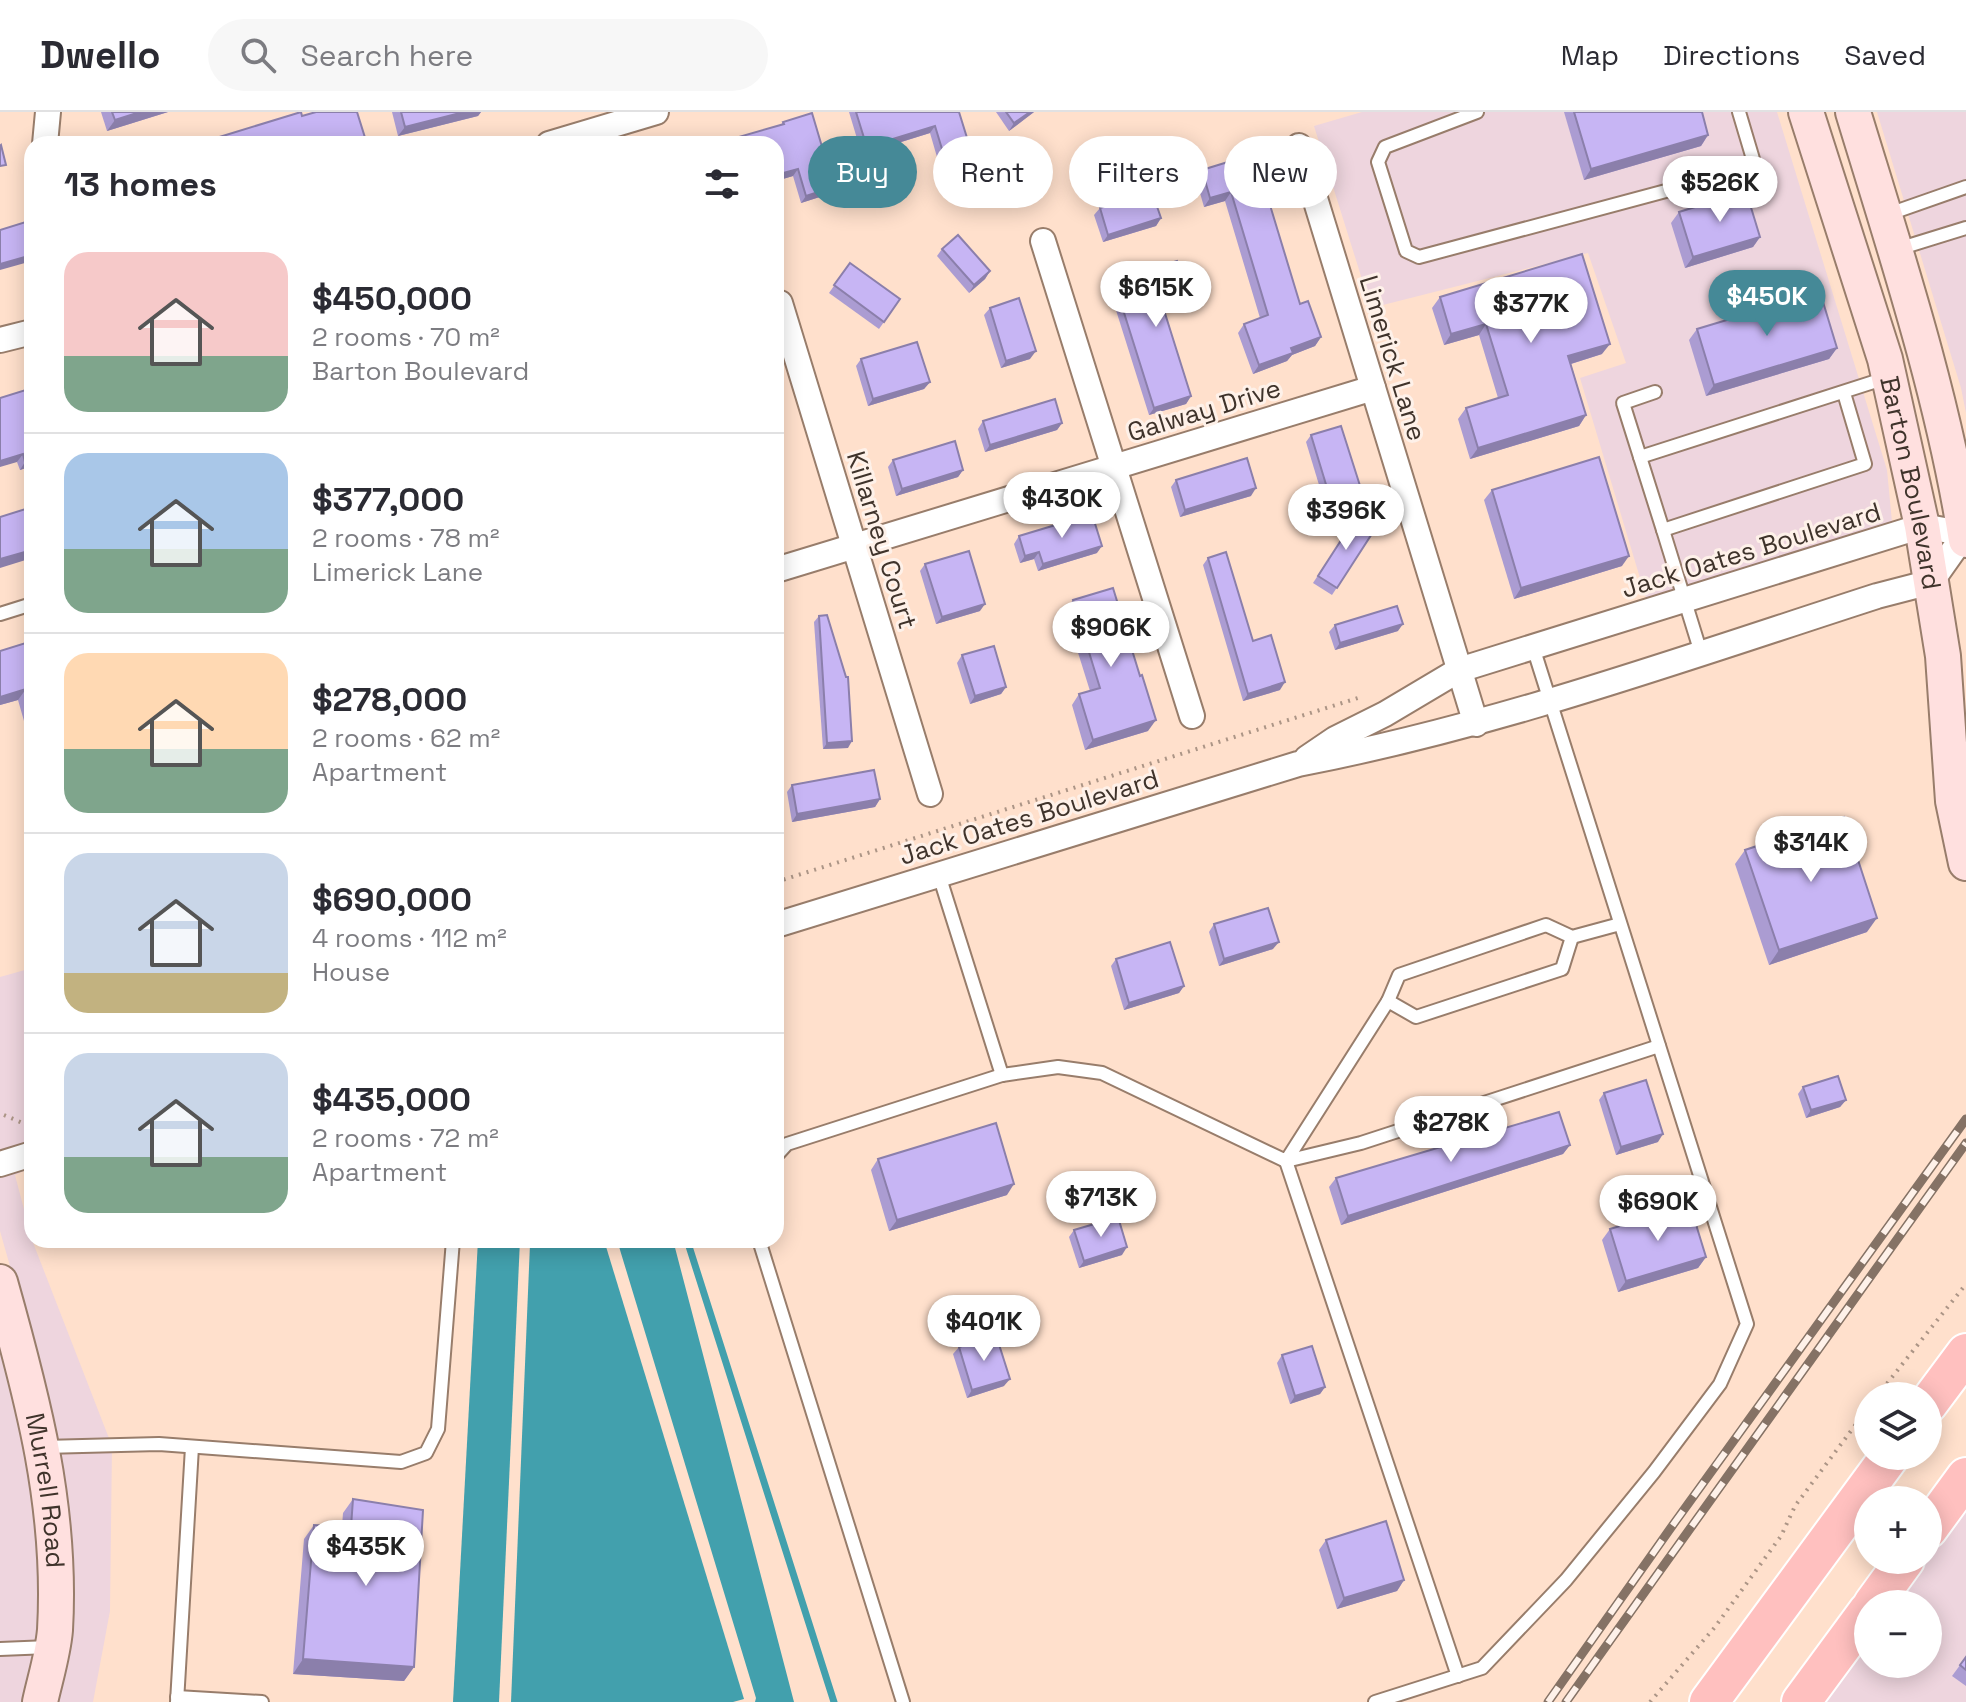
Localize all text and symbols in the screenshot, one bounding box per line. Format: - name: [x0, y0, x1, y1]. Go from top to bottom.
- search box: [208, 19, 768, 91]
- text: Dwello: [40, 31, 160, 79]
- icon: search: [236, 33, 280, 77]
- text: Search here: [300, 36, 473, 75]
- text: Map: [1561, 37, 1619, 73]
- text: Directions: [1663, 37, 1800, 73]
- text: Saved: [1844, 37, 1926, 73]
- chip: Buy: [808, 136, 917, 208]
- chip: Rent: [933, 136, 1053, 208]
- chip: Filters: [1069, 136, 1208, 208]
- chip: New: [1224, 136, 1337, 208]
- pin: $526K: [1664, 156, 1776, 224]
- icon: filters: [700, 162, 744, 206]
- text: 13 homes: [64, 163, 217, 206]
- text: $526K: [1681, 165, 1759, 199]
- pin: $615K: [1100, 261, 1212, 329]
- text: $615K: [1118, 270, 1194, 304]
- pin: $450K: [1711, 270, 1823, 338]
- street label: Limerick Lane: [1352, 271, 1434, 445]
- text: $450,000: [312, 277, 472, 320]
- pin: $377K: [1475, 277, 1587, 345]
- text: $450K: [1726, 279, 1808, 313]
- icon: home: [128, 284, 224, 380]
- text: $377K: [1493, 286, 1569, 320]
- text: 2 rooms · 70 m²: [312, 320, 500, 354]
- text: Barton Boulevard: [312, 354, 529, 388]
- street label: Galway Drive: [1123, 371, 1285, 449]
- street label: Barton Boulevard: [1872, 373, 1949, 592]
- street label: Killarney Court: [839, 447, 925, 633]
- pin: $430K: [1006, 472, 1118, 540]
- text: $377,000: [312, 478, 464, 521]
- text: $430K: [1021, 481, 1103, 515]
- pin: $396K: [1290, 484, 1402, 552]
- icon: home: [128, 485, 224, 581]
- text: $396K: [1306, 493, 1386, 527]
- street label: Jack Oates Boulevard: [1617, 494, 1885, 606]
- text: 2 rooms · 78 m²: [312, 521, 499, 555]
- text: Limerick Lane: [312, 555, 483, 589]
- pin: $906K: [1055, 601, 1167, 669]
- text: $906K: [1070, 610, 1152, 644]
- text: $278,000: [312, 678, 467, 721]
- icon: home: [128, 685, 224, 781]
- text: 2 rooms · 62 m²: [312, 721, 500, 755]
- text: Apartment: [312, 755, 447, 789]
- street label: Jack Oates Boulevard: [895, 761, 1163, 873]
- pin: $314K: [1755, 816, 1867, 884]
- text: $314K: [1773, 825, 1849, 859]
- text: $690,000: [312, 878, 472, 921]
- icon: home: [128, 885, 224, 981]
- text: 4 rooms · 112 m²: [312, 921, 507, 955]
- text: House: [312, 955, 390, 989]
- text: $435,000: [312, 1078, 471, 1121]
- icon: home: [128, 1085, 224, 1181]
- pin: $278K: [1395, 1096, 1507, 1164]
- text: $278K: [1412, 1105, 1490, 1139]
- text: 2 rooms · 72 m²: [312, 1121, 499, 1155]
- text: Apartment: [312, 1155, 447, 1189]
- pin: $713K: [1045, 1171, 1157, 1239]
- pin: $690K: [1602, 1175, 1714, 1243]
- text: $713K: [1064, 1180, 1138, 1214]
- text: $690K: [1617, 1184, 1699, 1218]
- pin: $401K: [928, 1295, 1040, 1363]
- text: $401K: [945, 1304, 1023, 1338]
- map controls: [1854, 1382, 1942, 1678]
- button: layers: [1854, 1382, 1942, 1470]
- street label: Murrell Road: [18, 1410, 73, 1569]
- button: +: [1854, 1486, 1942, 1574]
- pin: $435K: [310, 1520, 422, 1588]
- text: $435K: [326, 1529, 406, 1563]
- button: −: [1854, 1590, 1942, 1678]

